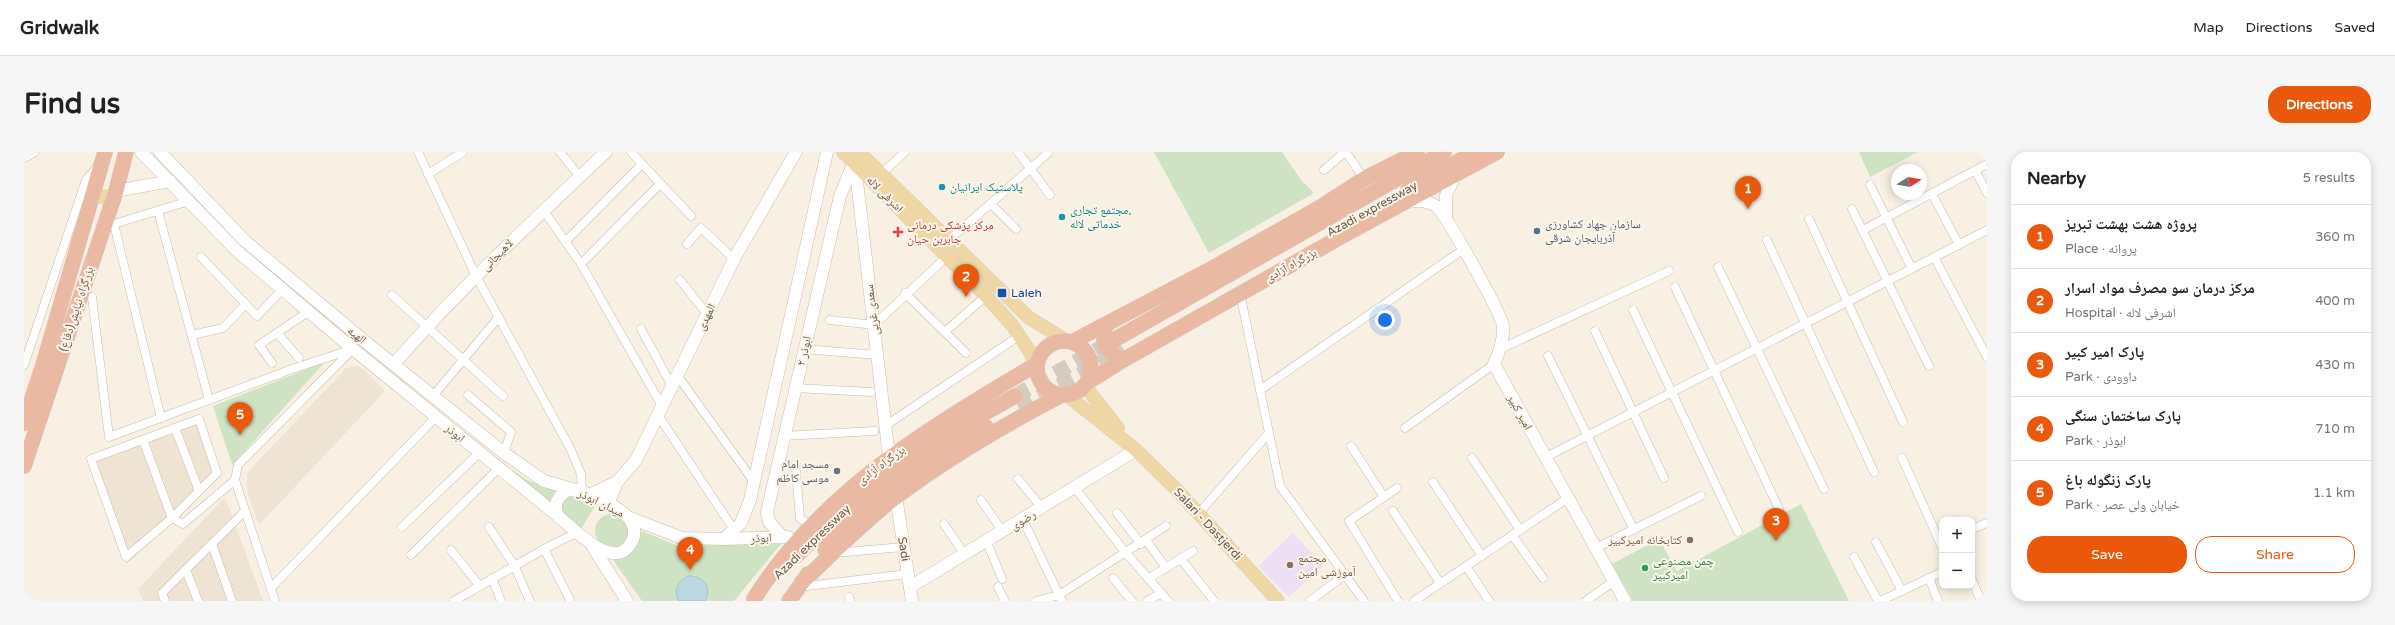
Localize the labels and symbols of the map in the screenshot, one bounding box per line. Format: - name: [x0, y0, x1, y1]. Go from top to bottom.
- north arrow: [1891, 164, 1927, 200]
- street label: اشرفی لاله: [864, 173, 906, 215]
- pin: 1: [1735, 176, 1761, 209]
- street label: Azadi expressway: [1324, 178, 1420, 240]
- place label: پلاستیک ایرانیان: [950, 180, 1023, 194]
- marker: پلاستیک ایرانیان: [937, 182, 947, 192]
- place label: مجتمع تجاری، خدماتی لاله: [1070, 203, 1132, 231]
- marker: مجتمع تجاری، خدماتی لاله: [1057, 212, 1067, 222]
- place label: سازمان جهاد کشاورزی آذربایجان شرقی: [1545, 217, 1641, 245]
- place label: مرکز پزشکی درمانی جابربن حیان: [907, 218, 994, 246]
- marker: مرکز پزشکی درمانی جابربن حیان: [892, 226, 904, 238]
- marker: سازمان جهاد کشاورزی آذربایجان شرقی: [1532, 226, 1542, 236]
- street label: لاهیجانی: [478, 236, 516, 274]
- street label: بزرگراه آزادی: [1263, 245, 1319, 285]
- pin: 2: [953, 264, 979, 297]
- street label: بزرگراه نیایش(دفاع): [56, 265, 97, 353]
- street label: سعدی غربی: [862, 283, 882, 336]
- place label: Laleh: [1011, 286, 1042, 300]
- marker: Laleh: [996, 287, 1008, 299]
- street label: المهدی: [694, 301, 718, 333]
- your location: [1375, 310, 1395, 330]
- street label: الهیه: [345, 323, 369, 347]
- street label: ابوذر ۲: [794, 335, 815, 367]
- street label: امیر کبیر: [1504, 391, 1535, 432]
- pin: 5: [227, 402, 253, 435]
- street label: ابوذر: [441, 420, 468, 446]
- street label: بزرگراه آزادی: [854, 442, 908, 488]
- place label: مسجد امام موسی کاظم: [776, 457, 829, 486]
- marker: مسجد امام موسی کاظم: [832, 466, 842, 476]
- street label: میدان ابوذر: [574, 485, 626, 521]
- street label: Salari - Dastjerdi: [1171, 485, 1245, 563]
- street label: Azadi expressway: [771, 501, 854, 582]
- street label: رضوی: [1008, 507, 1039, 533]
- pin: 3: [1763, 508, 1789, 541]
- street label: ابوذر: [749, 530, 772, 546]
- place label: کتابخانه امیرکبیر: [1607, 533, 1682, 547]
- marker: کتابخانه امیرکبیر: [1685, 535, 1695, 545]
- street label: Sadi: [895, 536, 913, 562]
- pin: 4: [677, 537, 703, 570]
- place label: مجتمع آموزشی امین: [1298, 551, 1356, 579]
- place label: چمن مصنوعی امیرکبیر: [1652, 554, 1714, 582]
- marker: مجتمع آموزشی امین: [1285, 560, 1295, 570]
- marker: چمن مصنوعی امیرکبیر: [1640, 563, 1650, 573]

